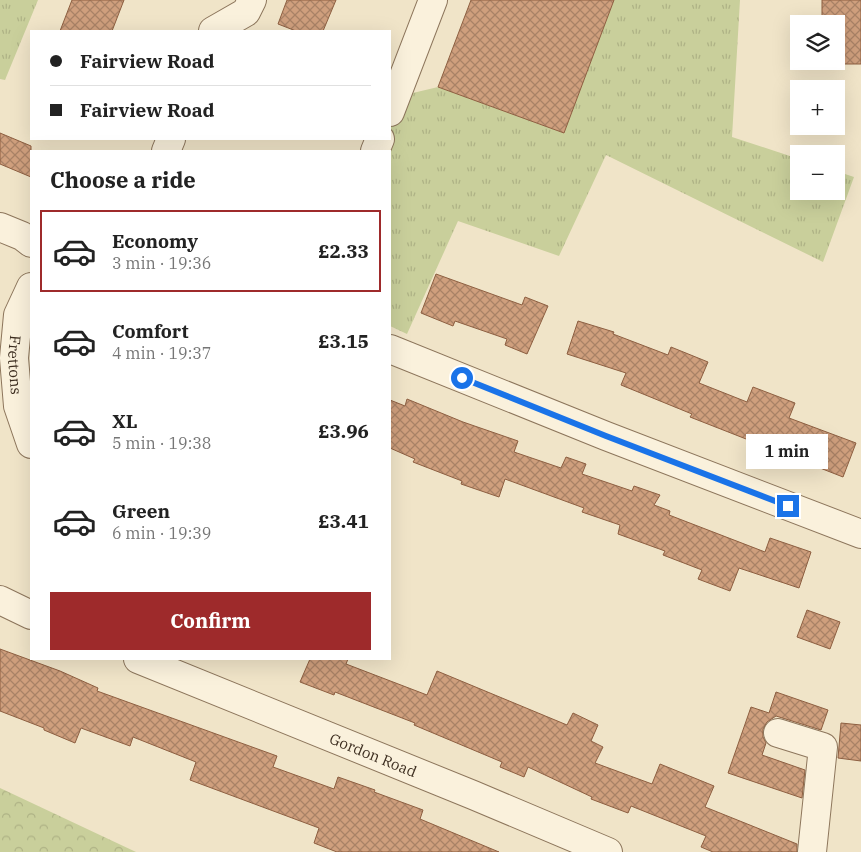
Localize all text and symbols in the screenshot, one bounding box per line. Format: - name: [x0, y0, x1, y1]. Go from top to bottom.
- map controls: [790, 15, 845, 200]
- button: layers: [790, 15, 845, 70]
- text: Fairview Road: [80, 49, 215, 73]
- button: +: [790, 80, 845, 135]
- text: Fairview Road: [80, 98, 215, 122]
- button: −: [790, 145, 845, 200]
- text: Choose a ride: [50, 165, 196, 194]
- icon: car: [52, 229, 97, 274]
- text: Economy: [112, 229, 198, 253]
- text: £2.33: [318, 239, 369, 263]
- text: 3 min · 19:36: [112, 253, 211, 273]
- icon: car: [52, 319, 97, 364]
- text: Comfort: [112, 319, 189, 343]
- text: £3.15: [318, 329, 369, 353]
- street label: Frettons: [4, 334, 27, 395]
- text: 4 min · 19:37: [112, 343, 211, 363]
- route start: [451, 367, 473, 389]
- icon: car: [52, 409, 97, 454]
- text: XL: [112, 409, 138, 433]
- text: £3.96: [318, 419, 369, 443]
- text: 5 min · 19:38: [112, 433, 211, 453]
- callout: 1 min: [747, 434, 829, 468]
- text: 1 min: [765, 441, 809, 461]
- route end: [777, 495, 799, 517]
- icon: car: [52, 499, 97, 544]
- text: Green: [112, 499, 170, 523]
- text: £3.41: [318, 509, 369, 533]
- text: 6 min · 19:39: [112, 523, 211, 543]
- button: Confirm: [50, 592, 371, 650]
- street label: Gordon Road: [327, 728, 420, 781]

